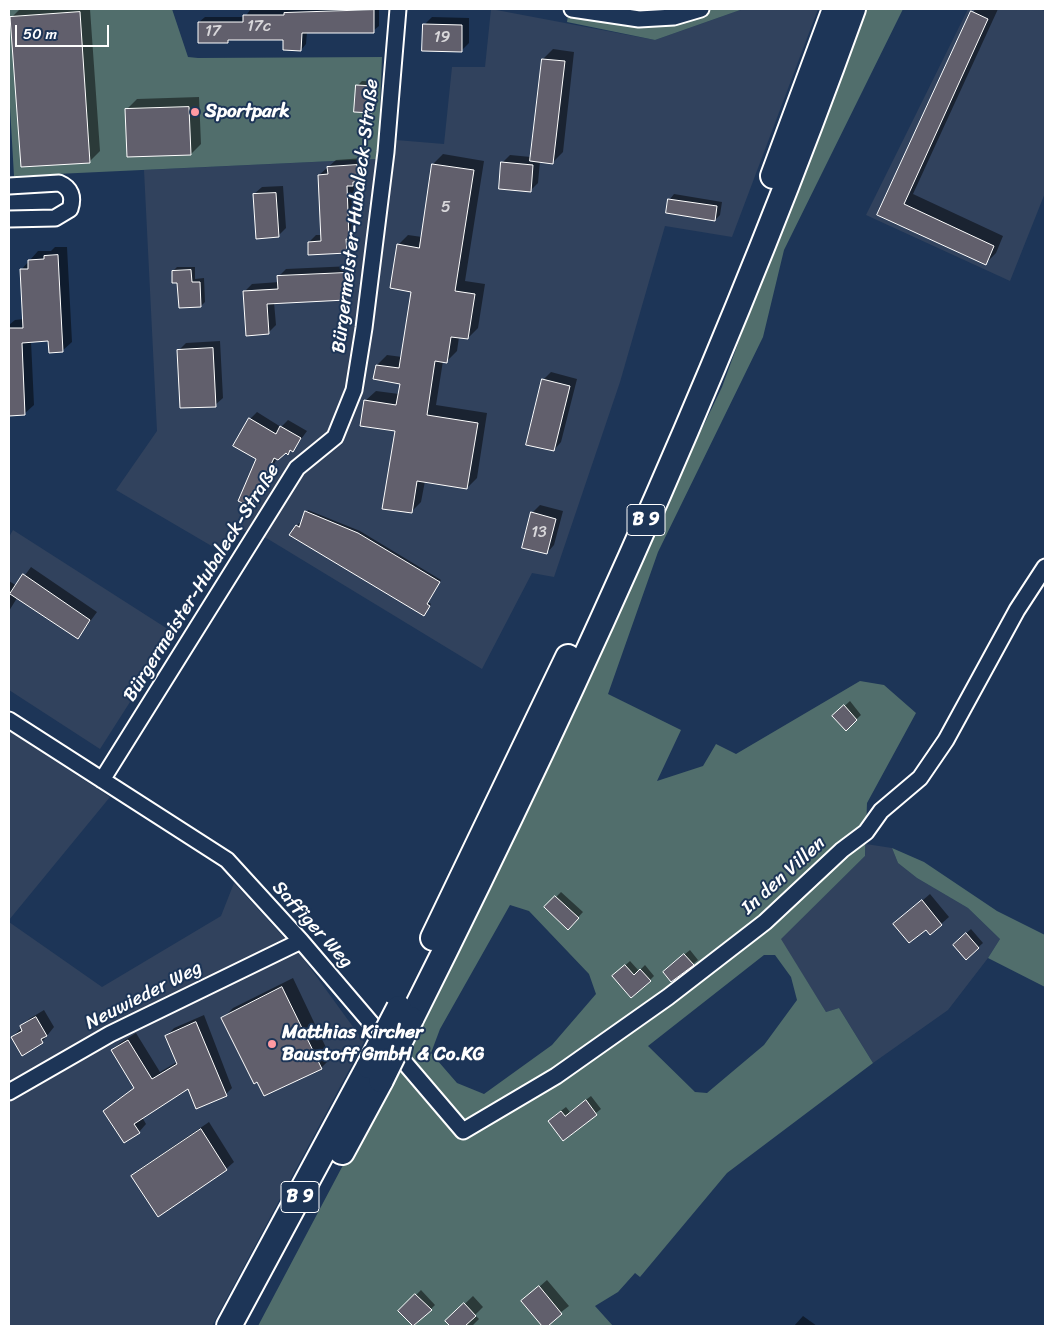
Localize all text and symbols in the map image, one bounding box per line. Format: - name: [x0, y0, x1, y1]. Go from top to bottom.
- scale bar: [18, 15, 111, 47]
- house number: 17c: [247, 17, 271, 37]
- text: 50 m: [23, 21, 57, 47]
- house number: 17: [205, 22, 221, 42]
- house number: 19: [434, 28, 450, 48]
- street label: Bürgermeister-Hubaleck-Straße: [328, 78, 384, 354]
- place label: Sportpark: [205, 101, 290, 123]
- marker: Sportpark: [189, 106, 201, 118]
- house number: 5: [441, 198, 451, 218]
- street label: Bürgermeister-Hubaleck-Straße: [119, 460, 285, 706]
- road number: B 9: [627, 504, 665, 536]
- house number: 13: [531, 523, 547, 543]
- street label: In den Villen: [737, 832, 831, 920]
- street label: Saffiger Weg: [267, 877, 357, 973]
- street label: Neuwieder Weg: [82, 957, 206, 1035]
- place label: Matthias Kircher Baustoff GmbH & Co.KG: [282, 1022, 485, 1066]
- marker: Matthias Kircher Baustoff GmbH & Co.KG: [266, 1038, 278, 1050]
- road number: B 9: [281, 1182, 319, 1212]

